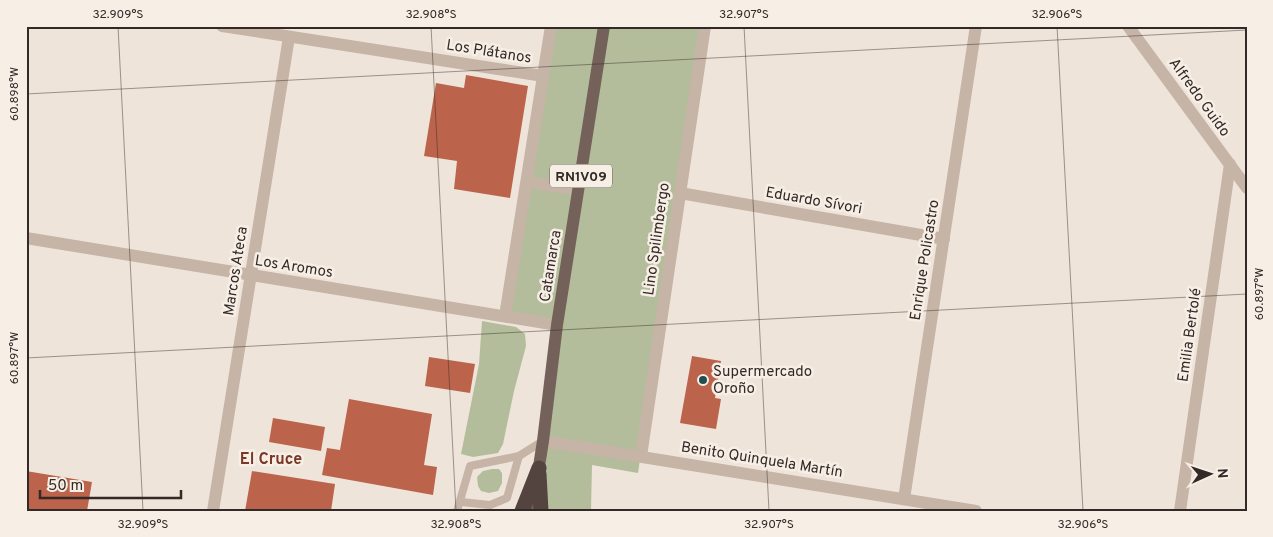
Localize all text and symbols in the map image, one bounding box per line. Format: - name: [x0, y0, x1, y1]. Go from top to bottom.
- text: 32.909°S: [92, 7, 144, 23]
- text: 32.908°S: [405, 7, 457, 23]
- text: 32.907°S: [719, 7, 769, 23]
- text: 32.906°S: [1031, 7, 1083, 23]
- street label: Los Plátanos: [445, 36, 533, 69]
- street label: Alfredo Guido: [1164, 55, 1234, 141]
- text: 60.898°W: [7, 67, 23, 121]
- road number: RN1V09: [550, 165, 612, 188]
- street label: Lino Spilimbergo: [640, 182, 675, 297]
- street label: Eduardo Sívori: [764, 184, 863, 219]
- street label: Enrique Policastro: [907, 198, 944, 322]
- street label: Marcos Ateca: [220, 225, 253, 317]
- street label: Catamarca: [536, 229, 567, 304]
- street label: Los Aromos: [253, 252, 334, 283]
- text: 60.897°W: [1252, 268, 1268, 320]
- street label: Emilia Bertolé: [1174, 287, 1206, 383]
- text: 60.897°W: [7, 332, 23, 384]
- place label: Supermercado Oroño: [713, 363, 812, 399]
- marker: Supermercado Oroño: [697, 374, 709, 386]
- street label: Benito Quinquela Martín: [679, 438, 844, 483]
- district label: El Cruce: [240, 450, 302, 470]
- north arrow: [1186, 450, 1236, 500]
- scale bar: [40, 467, 181, 499]
- text: N: [1213, 468, 1230, 479]
- text: 50 m: [48, 477, 83, 496]
- text: 32.909°S: [117, 517, 169, 533]
- text: 32.908°S: [430, 517, 482, 533]
- text: 32.907°S: [744, 517, 794, 533]
- text: 32.906°S: [1057, 517, 1109, 533]

